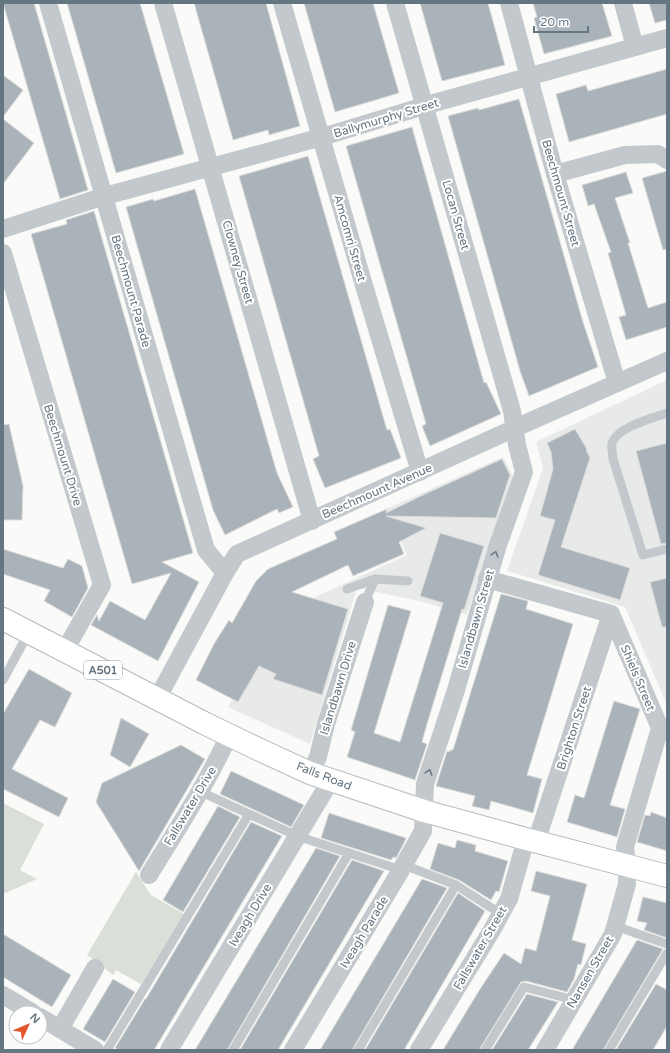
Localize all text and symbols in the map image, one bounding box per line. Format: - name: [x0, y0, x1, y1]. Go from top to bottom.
- scale bar: [534, 8, 588, 34]
- text: 20 m: [540, 15, 569, 29]
- street label: Ballymurphy Street: [332, 95, 441, 141]
- street label: Beechmount Street: [539, 138, 583, 248]
- street label: Locan Street: [439, 178, 473, 252]
- street label: Amcomri Street: [331, 193, 369, 283]
- street label: Clowney Street: [219, 219, 257, 306]
- street label: Beechmount Parade: [108, 233, 154, 349]
- street label: Beechmount Drive: [41, 402, 85, 508]
- street label: Beechmount Avenue: [320, 460, 434, 522]
- one-way arrow: [490, 551, 499, 558]
- street label: Islandbawn Street: [455, 568, 497, 670]
- street label: Islandbawn Drive: [317, 639, 359, 737]
- street label: Shiels Street: [618, 643, 658, 714]
- road number: A501: [84, 661, 122, 679]
- street label: Brighton Street: [554, 684, 594, 772]
- street label: Falls Road: [294, 759, 354, 793]
- street label: Fallswater Drive: [161, 764, 219, 848]
- one-way arrow: [424, 769, 433, 776]
- street label: Iveagh Drive: [226, 881, 274, 949]
- street label: Iveagh Parade: [337, 893, 391, 970]
- street label: Fallswater Street: [450, 903, 510, 992]
- street label: Nansen Street: [564, 933, 617, 1011]
- north arrow: [8, 1005, 48, 1045]
- text: N: [27, 1011, 43, 1026]

